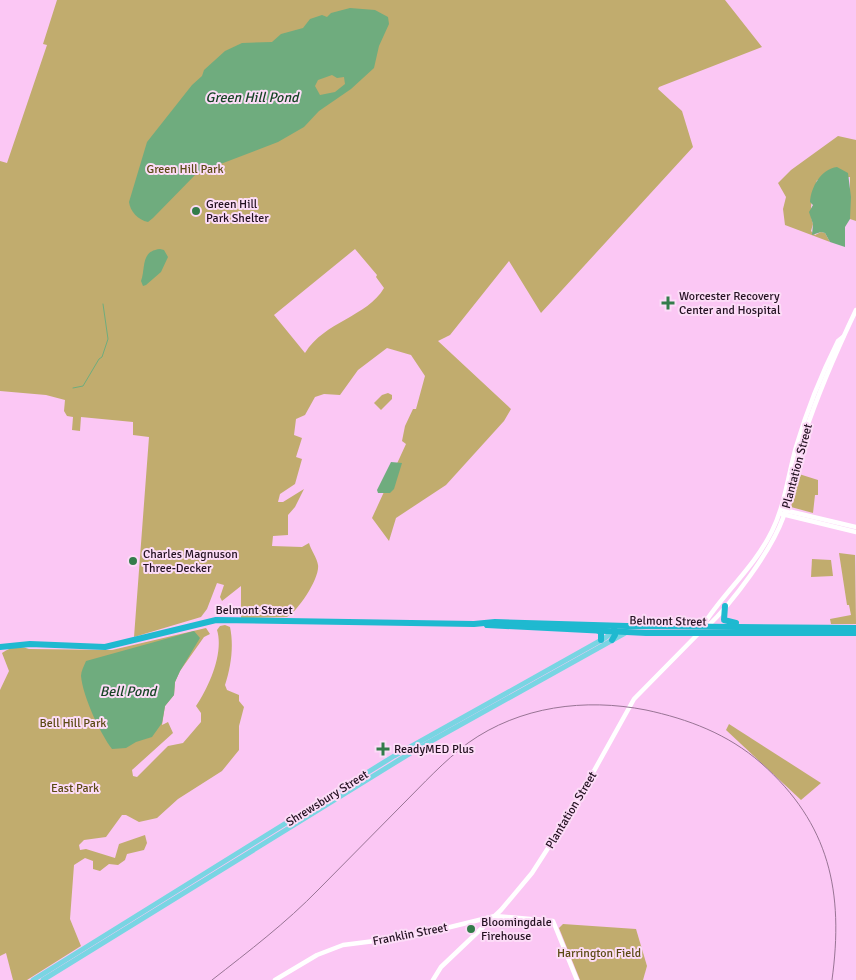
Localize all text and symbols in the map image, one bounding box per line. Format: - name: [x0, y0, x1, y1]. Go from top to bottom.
- water label: Green Hill Pond: [206, 89, 300, 106]
- park label: Green Hill Park: [146, 162, 224, 177]
- place label: Green Hill Park Shelter: [206, 197, 269, 226]
- marker: Green Hill Park Shelter: [190, 205, 202, 217]
- place label: Worcester Recovery Center and Hospital: [679, 289, 781, 318]
- marker: Worcester Recovery Center and Hospital: [661, 296, 675, 310]
- street label: Plantation Street: [779, 422, 816, 510]
- place label: Charles Magnuson Three-Decker: [143, 547, 238, 576]
- marker: Charles Magnuson Three-Decker: [127, 555, 139, 567]
- street label: Belmont Street: [215, 603, 293, 618]
- street label: Belmont Street: [629, 613, 707, 630]
- water label: Bell Pond: [100, 683, 158, 700]
- park label: Bell Hill Park: [40, 716, 106, 731]
- marker: ReadyMED Plus: [376, 742, 390, 756]
- place label: ReadyMED Plus: [394, 742, 474, 757]
- street label: Shrewsbury Street: [283, 767, 371, 830]
- street label: Plantation Street: [542, 769, 600, 852]
- park label: East Park: [51, 781, 99, 796]
- place label: Bloomingdale Firehouse: [481, 915, 552, 944]
- street label: Franklin Street: [371, 920, 449, 949]
- marker: Bloomingdale Firehouse: [465, 923, 477, 935]
- park label: Harrington Field: [557, 946, 641, 961]

